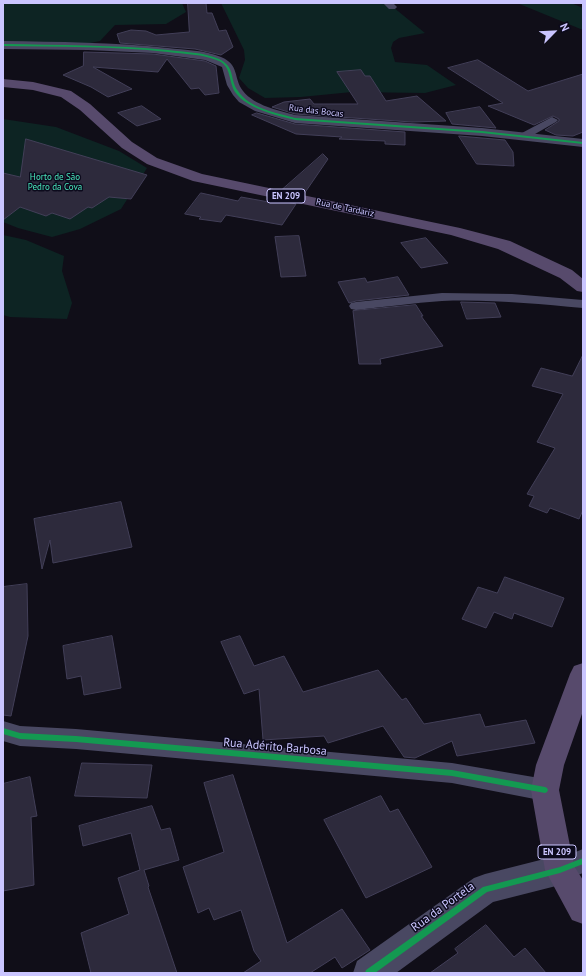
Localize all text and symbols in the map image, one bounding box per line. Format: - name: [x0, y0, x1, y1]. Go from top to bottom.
- north arrow: [534, 12, 574, 52]
- text: N: [557, 21, 573, 33]
- street label: Rua das Bocas: [288, 102, 344, 120]
- park label: Horto de São Pedro da Cova: [28, 172, 82, 193]
- road number: EN 209: [267, 189, 305, 203]
- street label: Rua de Tardariz: [315, 197, 375, 219]
- street label: Rua Adérito Barbosa: [223, 735, 327, 759]
- road number: EN 209: [538, 845, 576, 859]
- street label: Rua da Portela: [408, 879, 478, 935]

